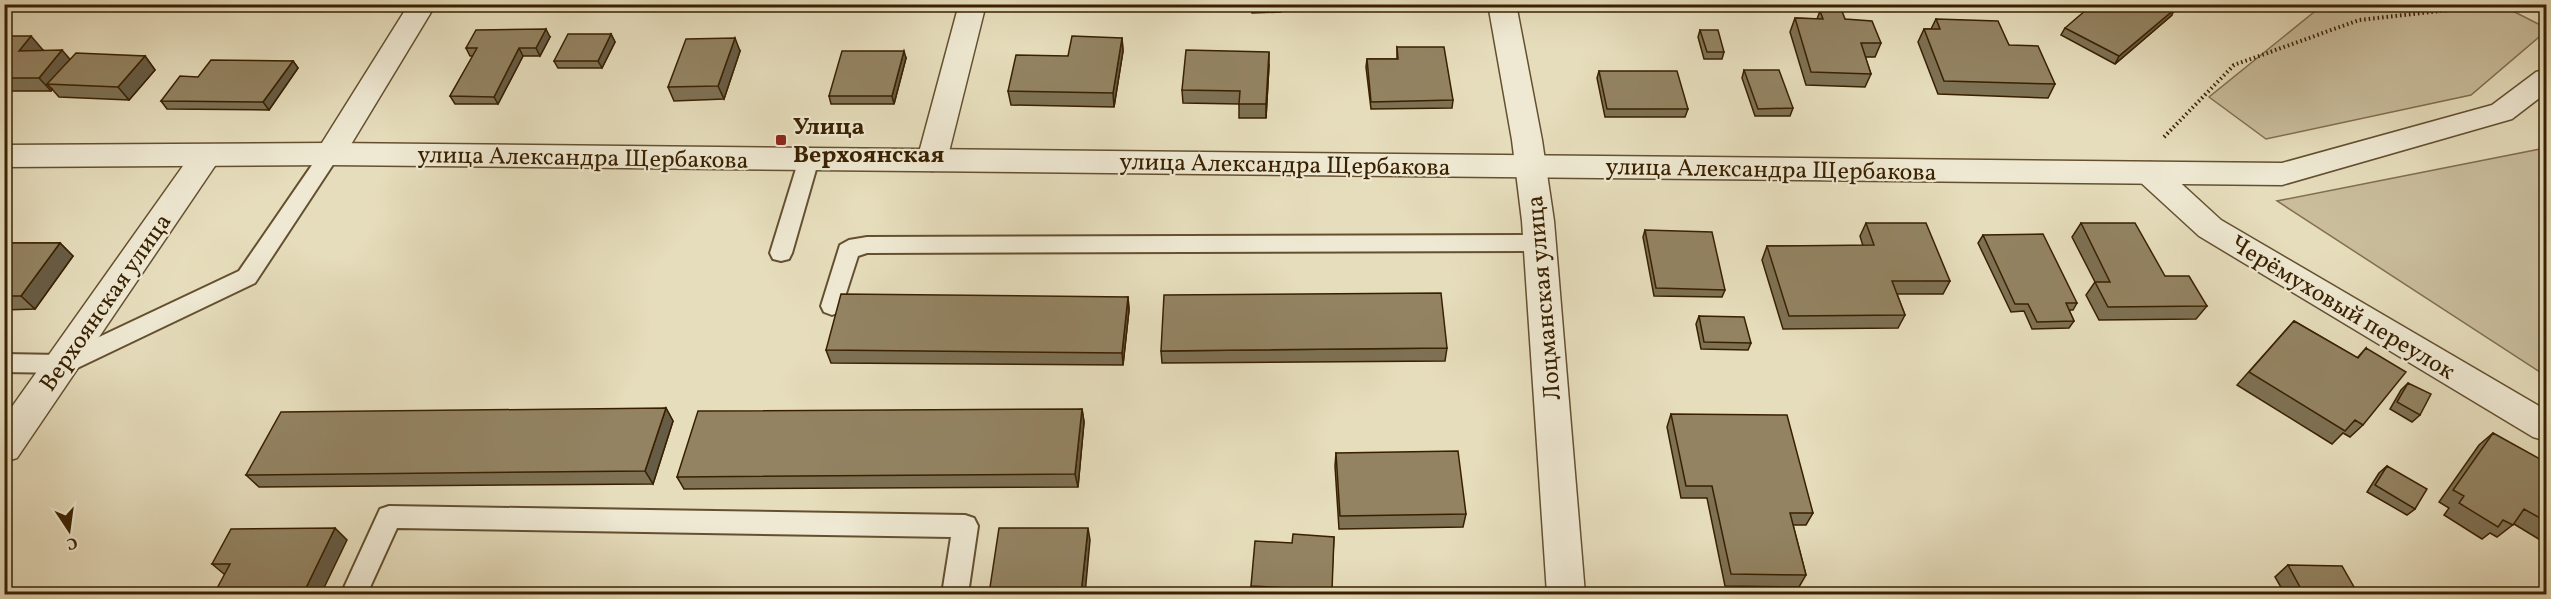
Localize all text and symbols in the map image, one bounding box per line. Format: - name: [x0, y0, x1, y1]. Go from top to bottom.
- place label: Улица Верхоянская: [793, 111, 944, 173]
- marker: Улица Верхоянская: [774, 133, 788, 147]
- street label: улица Александра Щербакова: [417, 139, 749, 179]
- street label: улица Александра Щербакова: [1119, 146, 1451, 186]
- street label: улица Александра Щербакова: [1605, 151, 1937, 191]
- street label: Лоцманская улица: [1519, 194, 1571, 402]
- street label: Верхоянская улица: [32, 207, 181, 399]
- street label: Черёмуховый переулок: [2223, 228, 2461, 389]
- north arrow: [39, 500, 99, 560]
- text: С: [64, 531, 79, 555]

